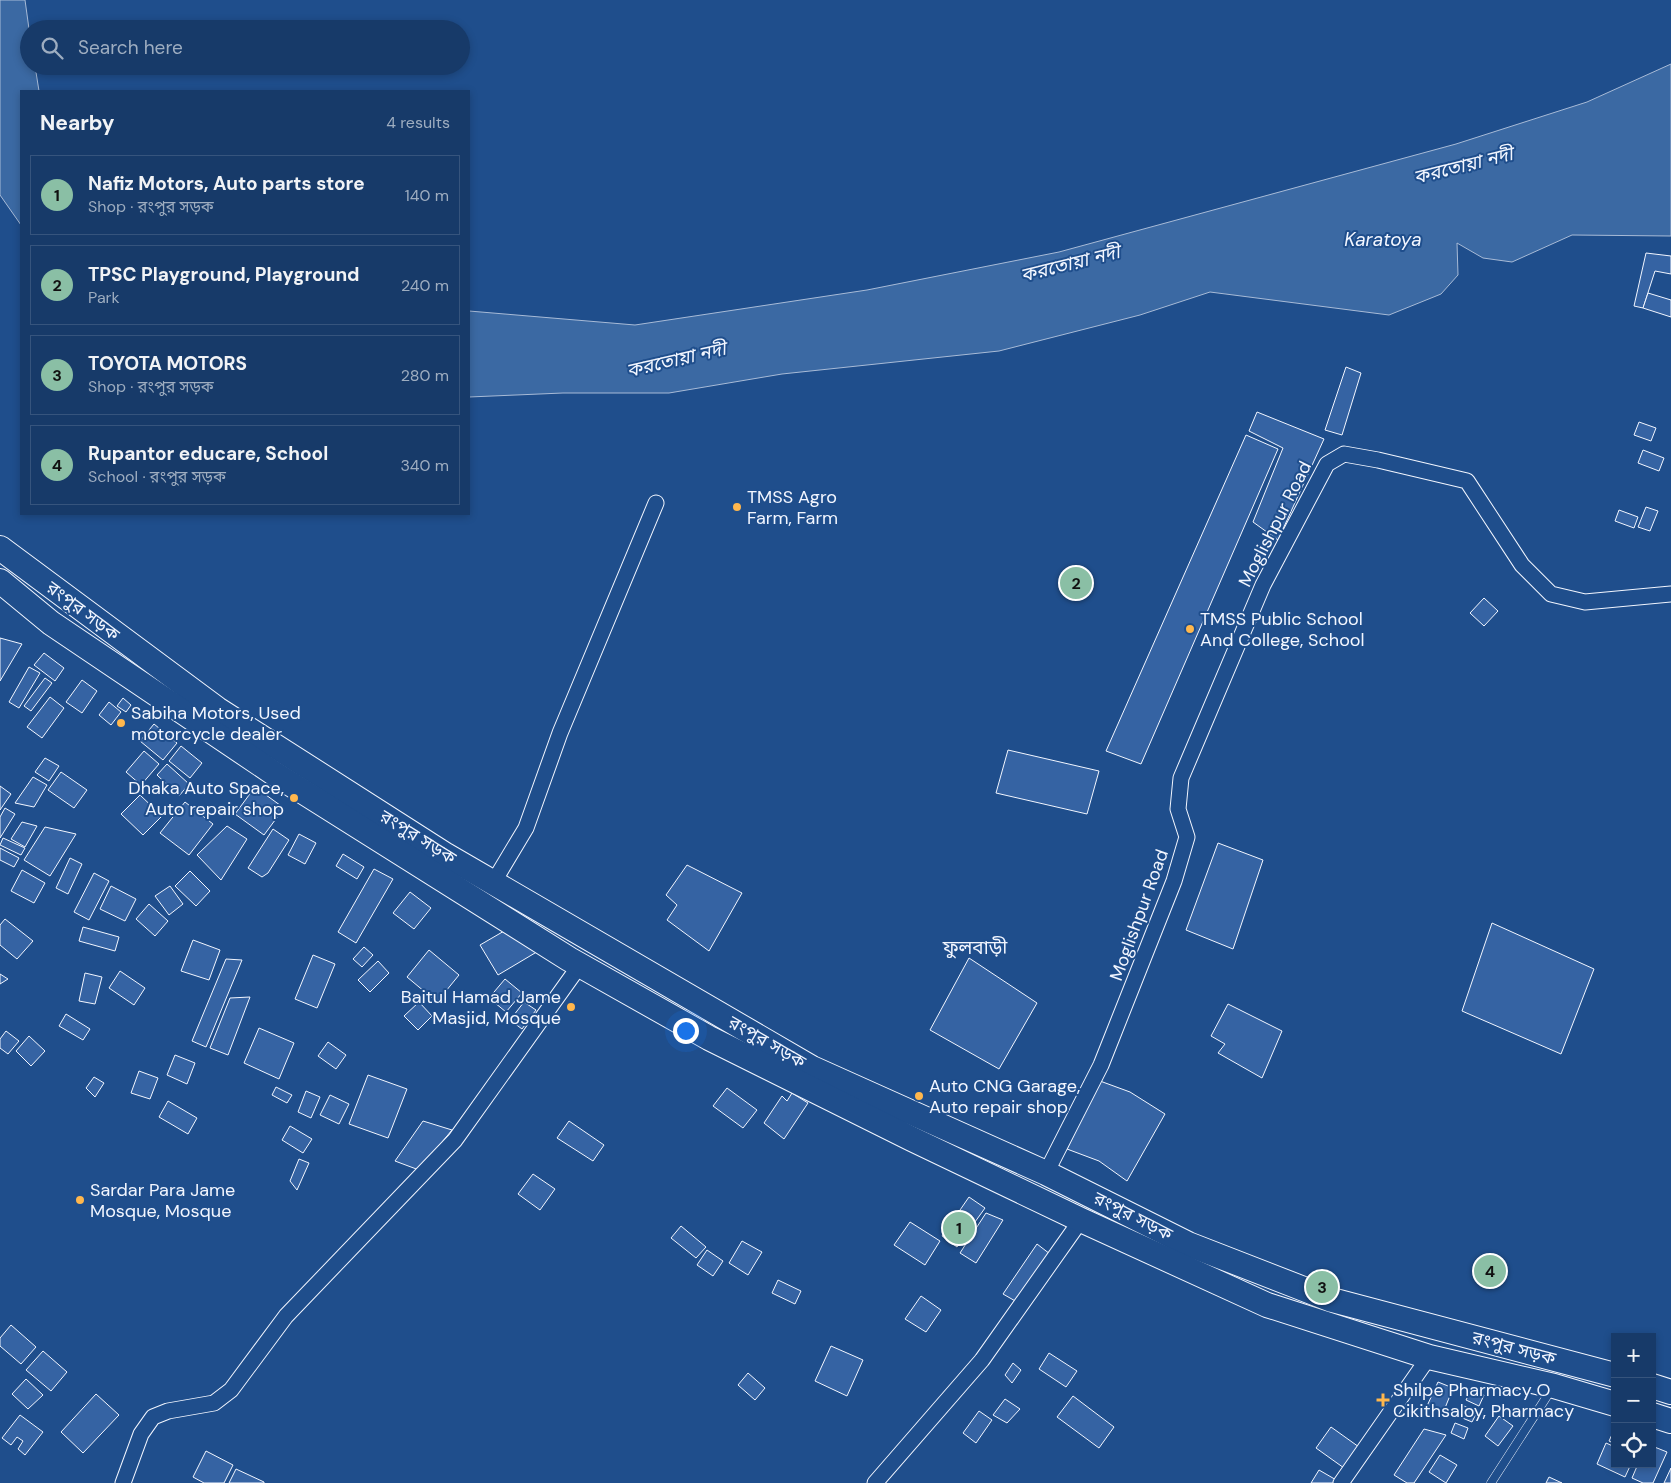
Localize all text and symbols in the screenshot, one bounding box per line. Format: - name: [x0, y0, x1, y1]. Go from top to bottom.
- search box: [20, 20, 470, 75]
- icon: search: [38, 34, 66, 62]
- text: Search here: [78, 35, 183, 60]
- text: Nearby: [40, 109, 114, 137]
- text: 4 results: [386, 112, 450, 133]
- water label: করতোয়া নদী: [1411, 140, 1519, 190]
- text: Nafiz Motors, Auto parts store: [88, 171, 365, 196]
- text: 1: [54, 185, 60, 206]
- text: 140 m: [405, 185, 449, 206]
- text: Shop · রংপুর সড়ক: [88, 196, 214, 217]
- water label: Karatoya: [1344, 227, 1422, 252]
- water label: করতোয়া নদী: [1018, 238, 1126, 288]
- text: TPSC Playground, Playground: [88, 262, 360, 287]
- text: 2: [52, 275, 62, 296]
- text: 240 m: [401, 275, 449, 296]
- text: Park: [88, 287, 120, 308]
- water label: করতোয়া নদী: [624, 335, 732, 383]
- text: TOYOTA MOTORS: [88, 351, 247, 376]
- text: 3: [52, 365, 62, 386]
- text: 280 m: [401, 365, 449, 386]
- text: Shop · রংপুর সড়ক: [88, 376, 214, 397]
- text: Rupantor educare, School: [88, 441, 328, 466]
- text: 4: [52, 455, 62, 476]
- text: 340 m: [400, 455, 449, 476]
- street label: Moglishpur Road: [1233, 457, 1317, 591]
- text: School · রংপুর সড়ক: [88, 466, 226, 487]
- place label: TMSS Agro Farm, Farm: [747, 485, 838, 530]
- marker: TMSS Agro Farm, Farm: [731, 501, 743, 513]
- pin: 2: [1060, 564, 1092, 602]
- street label: রংপুর সড়ক: [41, 575, 125, 647]
- place label: TMSS Public School And College, School: [1200, 607, 1365, 652]
- marker: TMSS Public School And College, School: [1184, 623, 1196, 635]
- place label: Sabiha Motors, Used motorcycle dealer: [131, 701, 301, 746]
- marker: Sabiha Motors, Used motorcycle dealer: [115, 717, 127, 729]
- place label: Dhaka Auto Space, Auto repair shop: [128, 776, 284, 821]
- marker: Dhaka Auto Space, Auto repair shop: [288, 792, 300, 804]
- street label: রংপুর সড়ক: [375, 804, 461, 870]
- street label: Moglishpur Road: [1104, 846, 1174, 984]
- district label: ফুলবাড়ী: [942, 935, 1008, 960]
- place label: Baitul Hamad Jame Masjid, Mosque: [401, 985, 561, 1030]
- marker: Baitul Hamad Jame Masjid, Mosque: [565, 1001, 577, 1013]
- street label: রংপুর সড়ক: [723, 1010, 810, 1074]
- your location: [673, 1018, 699, 1044]
- place label: Auto CNG Garage, Auto repair shop: [929, 1074, 1080, 1119]
- marker: Auto CNG Garage, Auto repair shop: [913, 1090, 925, 1102]
- place label: Sardar Para Jame Mosque, Mosque: [90, 1178, 235, 1223]
- street label: রংপুর সড়ক: [1089, 1185, 1177, 1246]
- marker: Sardar Para Jame Mosque, Mosque: [74, 1194, 86, 1206]
- pin: 1: [943, 1209, 975, 1247]
- pin: 4: [1474, 1252, 1506, 1290]
- pin: 3: [1306, 1268, 1338, 1306]
- street label: রংপুর সড়ক: [1469, 1325, 1559, 1371]
- map controls: [1611, 1333, 1656, 1468]
- button: +: [1611, 1333, 1656, 1378]
- place label: Shilpe Pharmacy O Cikithsaloy, Pharmacy: [1393, 1378, 1574, 1423]
- button: −: [1611, 1378, 1656, 1423]
- marker: Shilpe Pharmacy O Cikithsaloy, Pharmacy: [1377, 1394, 1389, 1406]
- button: locate: [1611, 1423, 1656, 1468]

